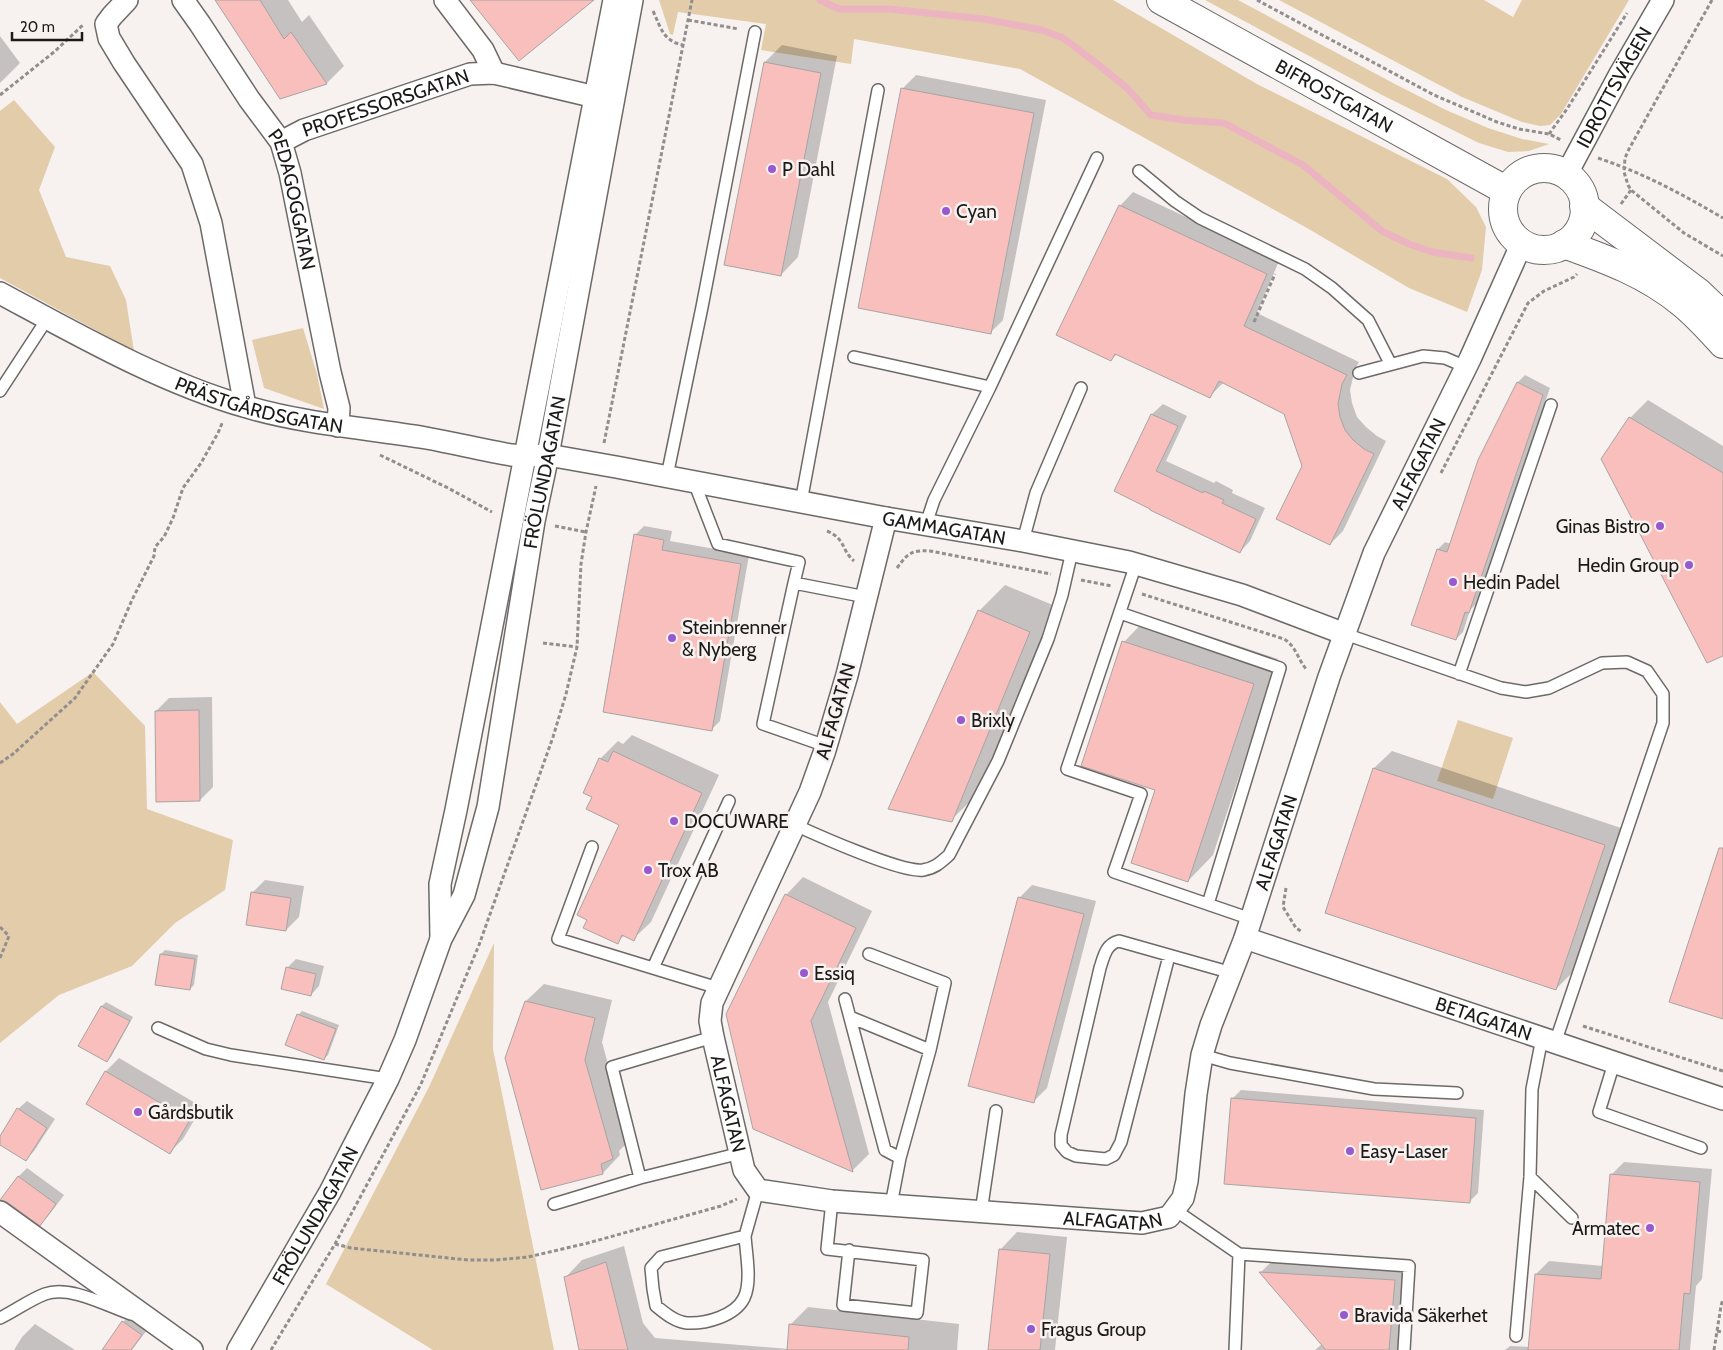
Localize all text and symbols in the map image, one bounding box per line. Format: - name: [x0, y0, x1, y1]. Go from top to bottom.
- scale bar: [12, 10, 82, 42]
- text: 20 m: [20, 18, 55, 36]
- street label: IDROTTSVÄGEN: [1572, 23, 1657, 152]
- street label: BIFROSTGATAN: [1271, 54, 1397, 138]
- street label: PROFESSORSGATAN: [299, 64, 472, 142]
- street label: PEDAGOGGATAN: [263, 124, 320, 272]
- place label: P Dahl: [782, 158, 835, 181]
- marker: P Dahl: [766, 163, 778, 175]
- place label: Cyan: [956, 200, 997, 223]
- marker: Cyan: [940, 205, 952, 217]
- street label: PRÄSTGÅRDSGATAN: [171, 372, 345, 438]
- street label: FRÖLUNDAGATAN: [519, 394, 571, 550]
- street label: ALFAGATAN: [1386, 415, 1451, 514]
- street label: GAMMAGATAN: [881, 507, 1007, 550]
- place label: Ginas Bistro: [1556, 515, 1650, 538]
- marker: Ginas Bistro: [1654, 520, 1666, 532]
- place label: Hedin Group: [1577, 554, 1679, 577]
- marker: Hedin Group: [1683, 559, 1695, 571]
- place label: Hedin Padel: [1463, 571, 1560, 594]
- marker: Hedin Padel: [1447, 576, 1459, 588]
- place label: Steinbrenner & Nyberg: [682, 616, 787, 661]
- marker: Steinbrenner & Nyberg: [666, 632, 678, 644]
- street label: ALFAGATAN: [811, 660, 860, 762]
- place label: Brixly: [971, 709, 1016, 732]
- marker: Brixly: [955, 714, 967, 726]
- street label: ALFAGATAN: [1250, 792, 1302, 893]
- place label: DOCUWARE: [684, 810, 789, 833]
- marker: DOCUWARE: [668, 815, 680, 827]
- place label: Trox AB: [658, 859, 719, 882]
- marker: Trox AB: [642, 864, 654, 876]
- place label: Essiq: [814, 962, 855, 985]
- marker: Essiq: [798, 967, 810, 979]
- street label: BETAGATAN: [1433, 992, 1535, 1046]
- street label: ALFAGATAN: [706, 1053, 751, 1155]
- place label: Gårdsbutik: [148, 1101, 234, 1124]
- marker: Gårdsbutik: [132, 1106, 144, 1118]
- place label: Easy-Laser: [1360, 1140, 1447, 1163]
- street label: FRÖLUNDAGATAN: [267, 1143, 363, 1289]
- marker: Easy-Laser: [1344, 1145, 1356, 1157]
- street label: ALFAGATAN: [1063, 1206, 1165, 1236]
- place label: Armatec: [1572, 1217, 1640, 1240]
- marker: Armatec: [1644, 1222, 1656, 1234]
- place label: Bravida Säkerhet: [1354, 1304, 1488, 1327]
- marker: Bravida Säkerhet: [1338, 1309, 1350, 1321]
- place label: Fragus Group: [1041, 1318, 1146, 1341]
- marker: Fragus Group: [1025, 1323, 1037, 1335]

